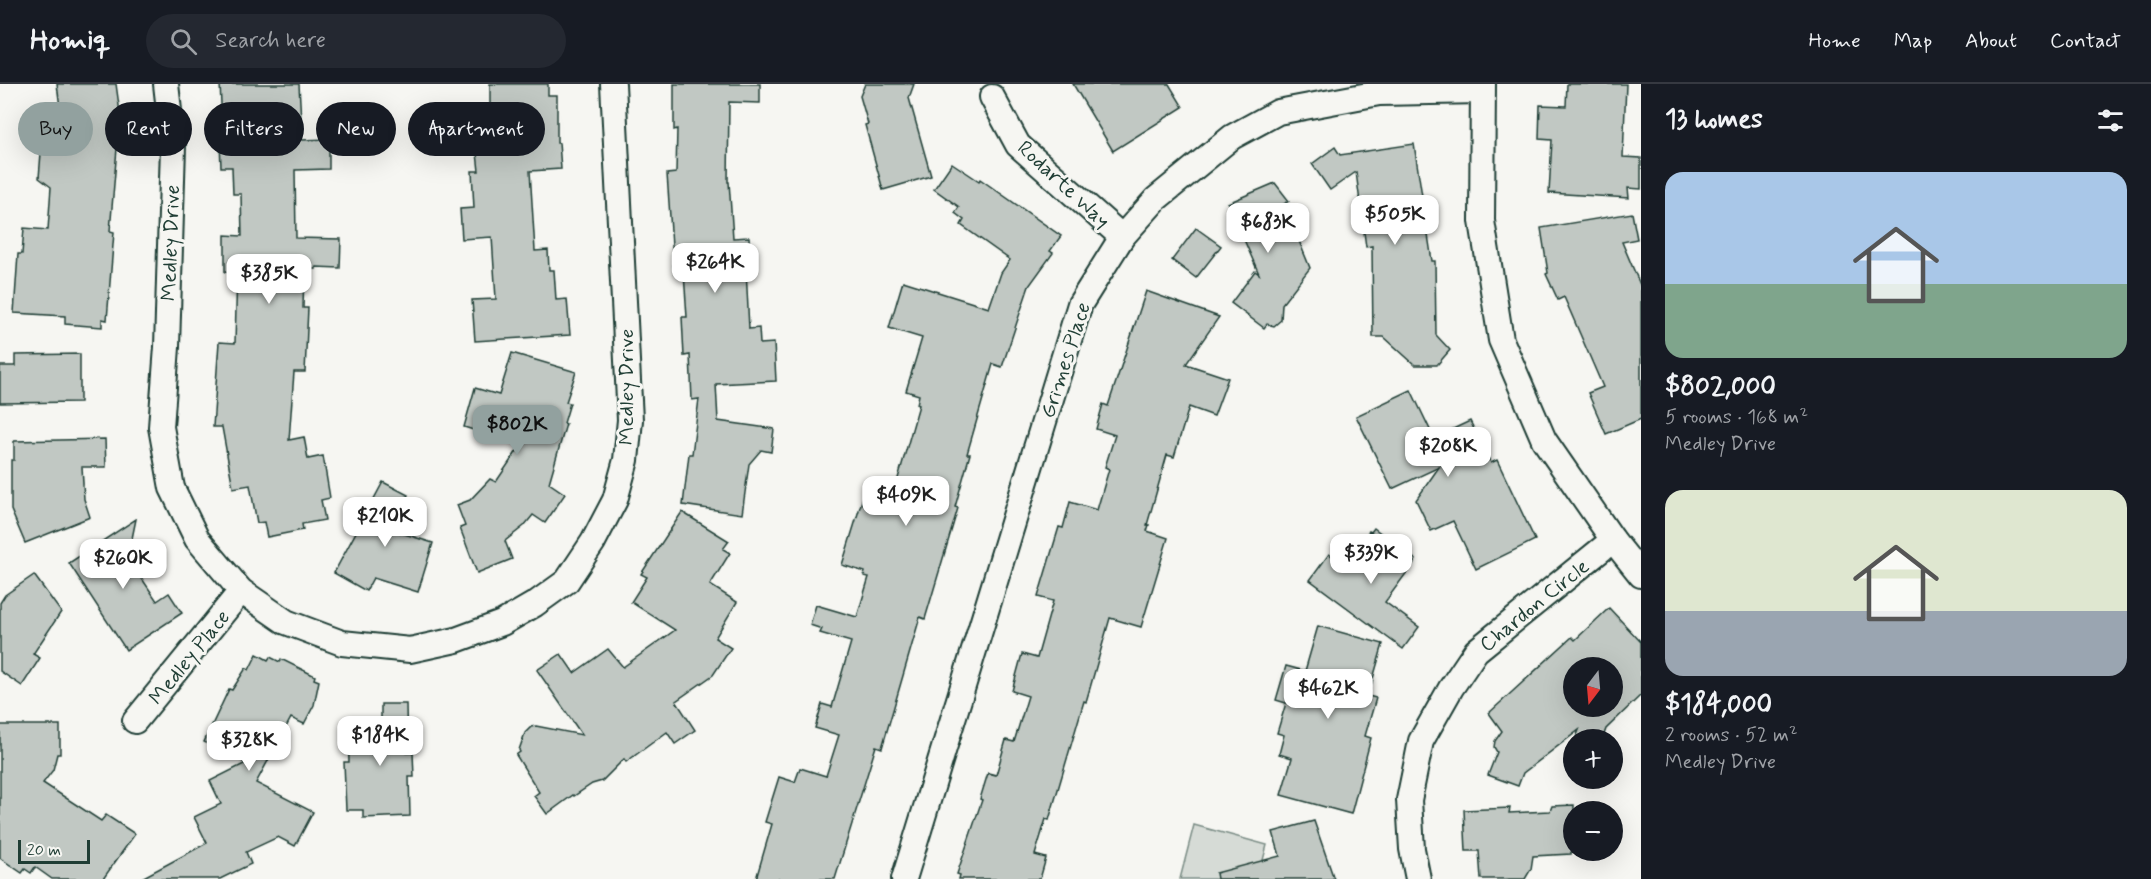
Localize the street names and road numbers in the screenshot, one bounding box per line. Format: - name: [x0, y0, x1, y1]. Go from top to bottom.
- street label: Rodarte Way: [1011, 135, 1116, 235]
- street label: Medley Drive: [155, 184, 187, 302]
- street label: Grimes Place: [1034, 299, 1098, 422]
- street label: Medley Drive: [613, 329, 641, 445]
- street label: Chardon Circle: [1474, 553, 1595, 659]
- street label: Medley Place: [143, 604, 237, 711]

